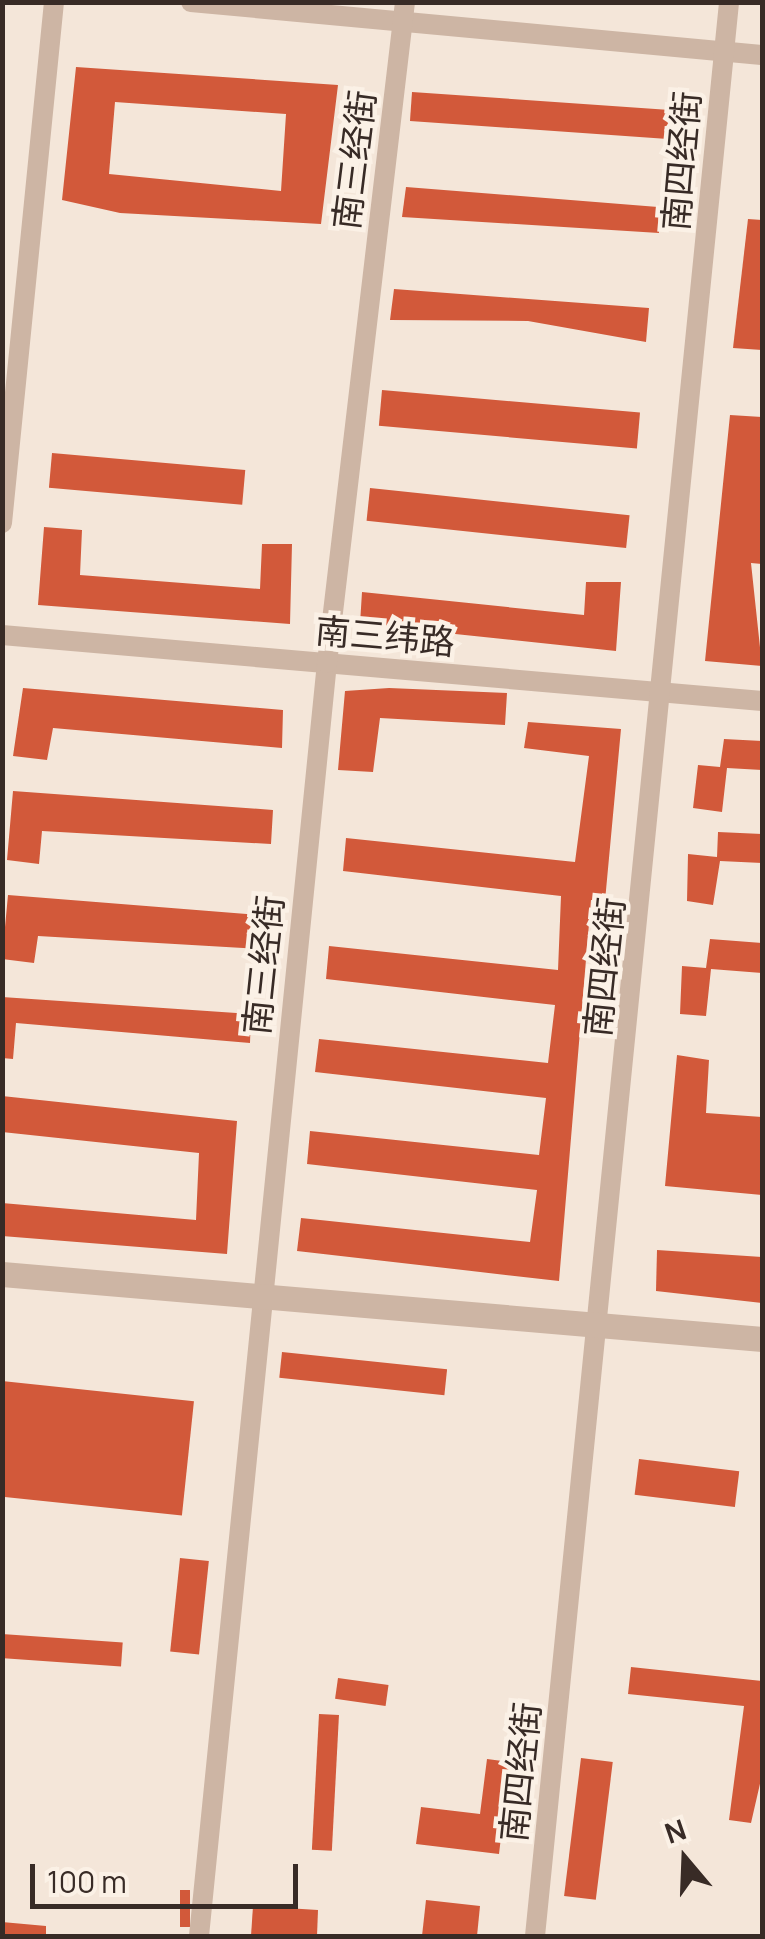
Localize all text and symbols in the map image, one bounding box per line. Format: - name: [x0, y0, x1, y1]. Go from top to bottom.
- street label: 南三经街: [325, 88, 383, 232]
- street label: 南四经街: [654, 89, 708, 233]
- street label: 南三纬路: [313, 609, 457, 663]
- street label: 南三经街: [235, 893, 291, 1037]
- street label: 南四经街: [576, 895, 632, 1039]
- street label: 南四经街: [492, 1700, 548, 1844]
- north arrow: [635, 1809, 735, 1909]
- text: N: [660, 1809, 691, 1852]
- scale bar: [35, 1844, 302, 1906]
- text: 100 m: [47, 1861, 127, 1902]

